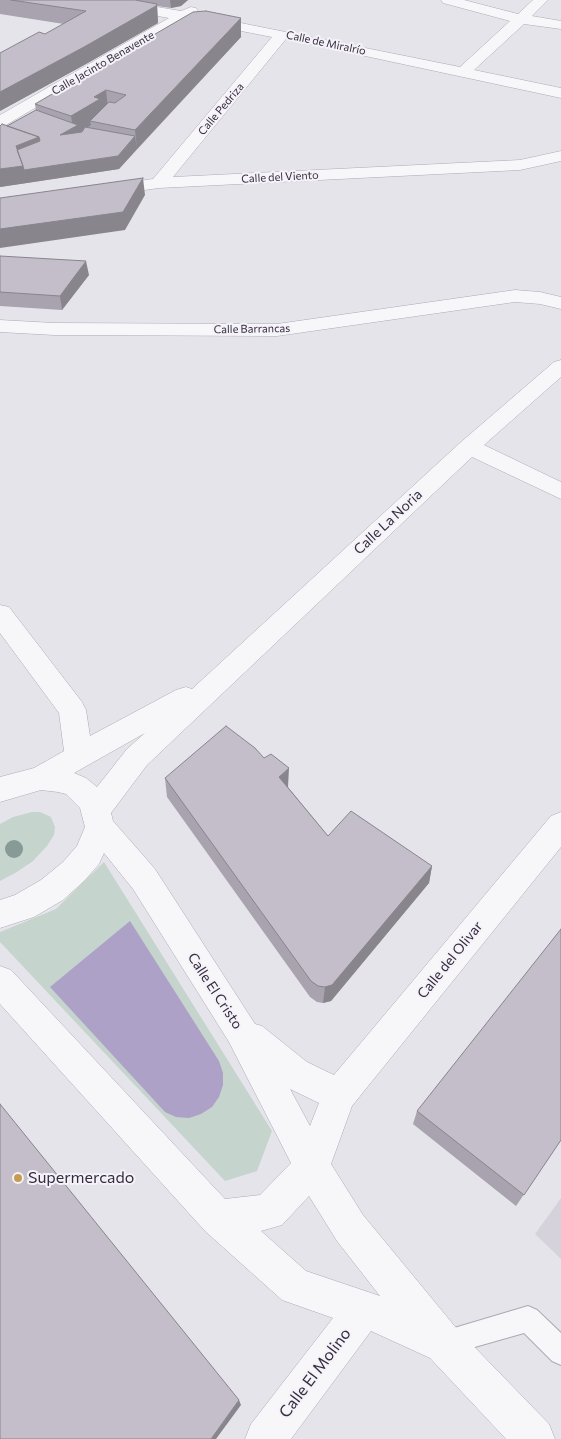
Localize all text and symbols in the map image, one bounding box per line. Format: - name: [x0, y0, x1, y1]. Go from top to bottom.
- street label: Calle Jacinto Benavente: [49, 28, 157, 98]
- street label: Calle de Miralrío: [285, 28, 367, 58]
- street label: Calle Pedriza: [195, 80, 247, 138]
- street label: Calle del Viento: [241, 168, 319, 186]
- street label: Calle Barrancas: [214, 322, 290, 336]
- street label: Calle La Noria: [350, 486, 426, 558]
- street label: Calle del Olivar: [414, 918, 486, 1002]
- street label: Calle El Cristo: [184, 950, 246, 1032]
- place label: Supermercado: [28, 1168, 134, 1188]
- marker: Supermercado: [12, 1172, 24, 1184]
- street label: Calle El Molino: [275, 1324, 355, 1422]

